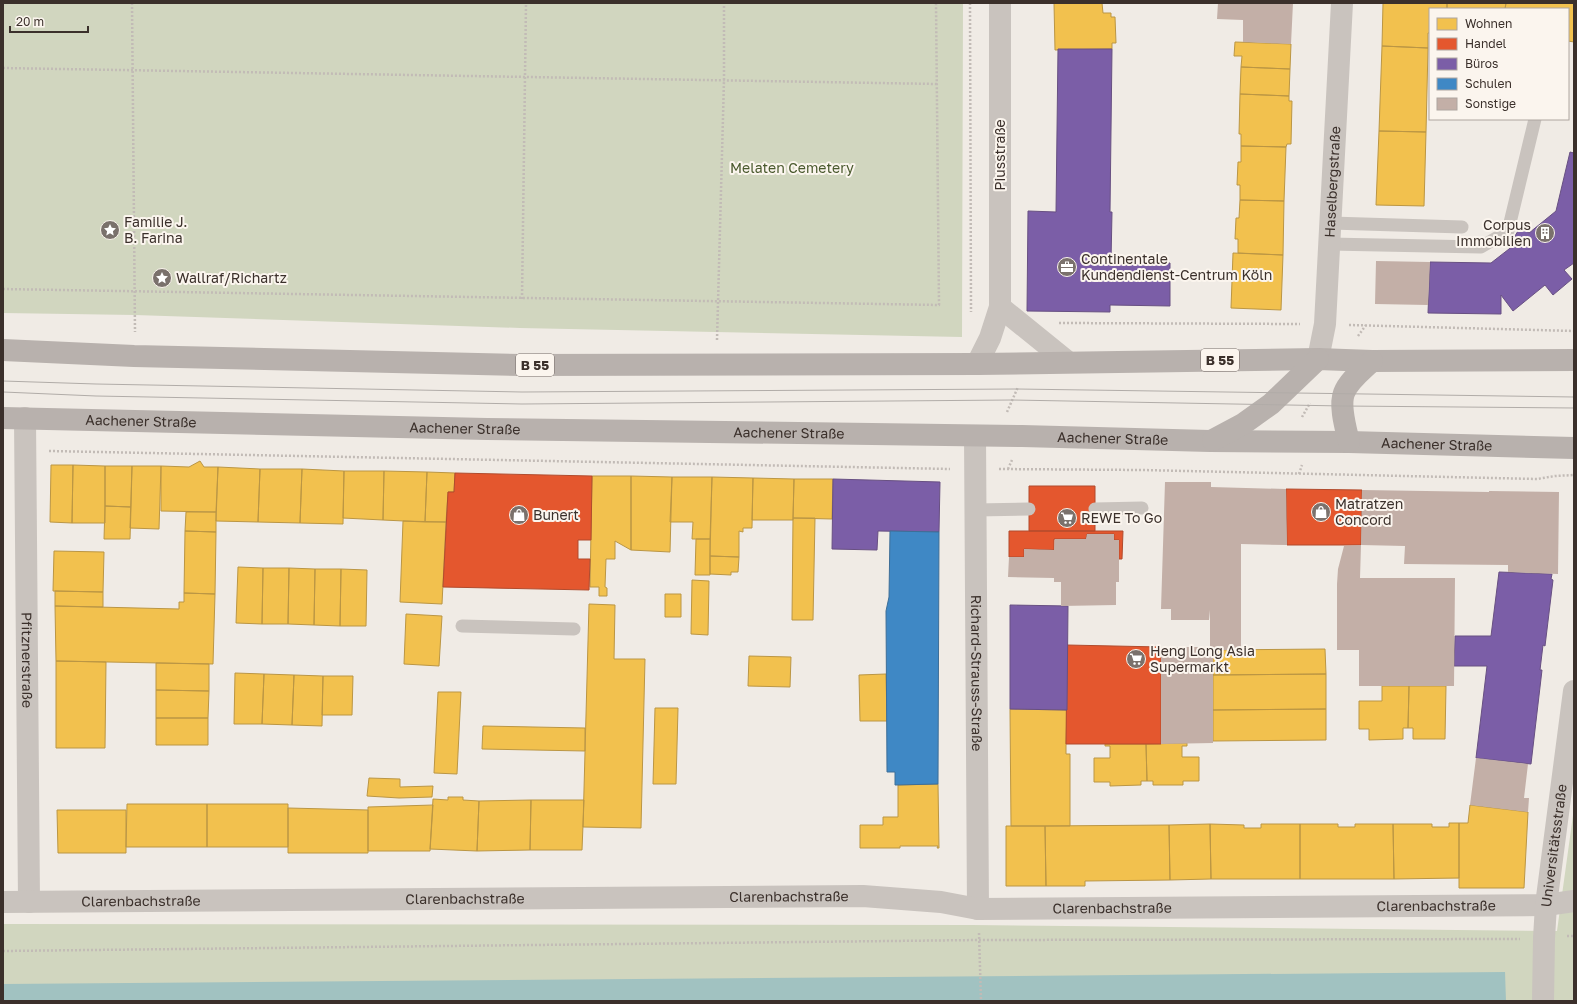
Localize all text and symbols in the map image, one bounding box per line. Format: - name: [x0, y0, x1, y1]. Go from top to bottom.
- scale bar: [10, 8, 88, 34]
- legend: [1429, 8, 1569, 120]
- text: 20 m: [16, 14, 44, 29]
- text: Wohnen: [1465, 16, 1512, 31]
- text: Handel: [1465, 36, 1507, 51]
- text: Büros: [1465, 56, 1498, 71]
- text: Schulen: [1465, 76, 1512, 91]
- text: Sonstige: [1465, 96, 1516, 111]
- street label: Piusstraße: [991, 119, 1008, 191]
- street label: Haselbergstraße: [1321, 126, 1343, 238]
- park label: Melaten Cemetery: [730, 159, 854, 176]
- place label: Familie J. B. Farina: [124, 213, 188, 246]
- place label: Corpus Immobilien: [1456, 216, 1531, 249]
- place icon: Familie J. B. Farina: [99, 219, 121, 241]
- building icon: Corpus Immobilien: [1534, 222, 1556, 244]
- place label: Continentale Kundendienst-Centrum Köln: [1081, 250, 1272, 283]
- office icon: Continentale Kundendienst-Centrum Köln: [1056, 256, 1078, 278]
- place icon: Wallraf/Richartz: [151, 267, 173, 289]
- place label: Wallraf/Richartz: [176, 269, 287, 286]
- road number: B 55: [1201, 349, 1239, 371]
- road number: B 55: [516, 354, 554, 376]
- street label: Aachener Straße: [85, 411, 197, 430]
- street label: Aachener Straße: [409, 418, 521, 437]
- street label: Aachener Straße: [733, 423, 845, 442]
- street label: Aachener Straße: [1057, 428, 1169, 448]
- street label: Aachener Straße: [1381, 434, 1493, 454]
- place label: Matratzen Concord: [1335, 495, 1403, 528]
- shop icon: Matratzen Concord: [1310, 501, 1332, 523]
- shop icon: Bunert: [508, 504, 530, 526]
- place label: Bunert: [533, 506, 579, 523]
- supermarket icon: REWE To Go: [1056, 507, 1078, 529]
- place label: REWE To Go: [1081, 509, 1162, 526]
- street label: Richard-Strauss-Straße: [968, 595, 986, 751]
- street label: Pfitznerstraße: [19, 612, 36, 708]
- place label: Heng Long Asia Supermarkt: [1150, 642, 1255, 675]
- supermarket icon: Heng Long Asia Supermarkt: [1125, 648, 1147, 670]
- street label: Universitätsstraße: [1537, 783, 1570, 908]
- street label: Clarenbachstraße: [729, 887, 849, 905]
- street label: Clarenbachstraße: [405, 889, 525, 907]
- street label: Clarenbachstraße: [81, 892, 201, 909]
- street label: Clarenbachstraße: [1376, 896, 1496, 914]
- street label: Clarenbachstraße: [1052, 899, 1172, 916]

